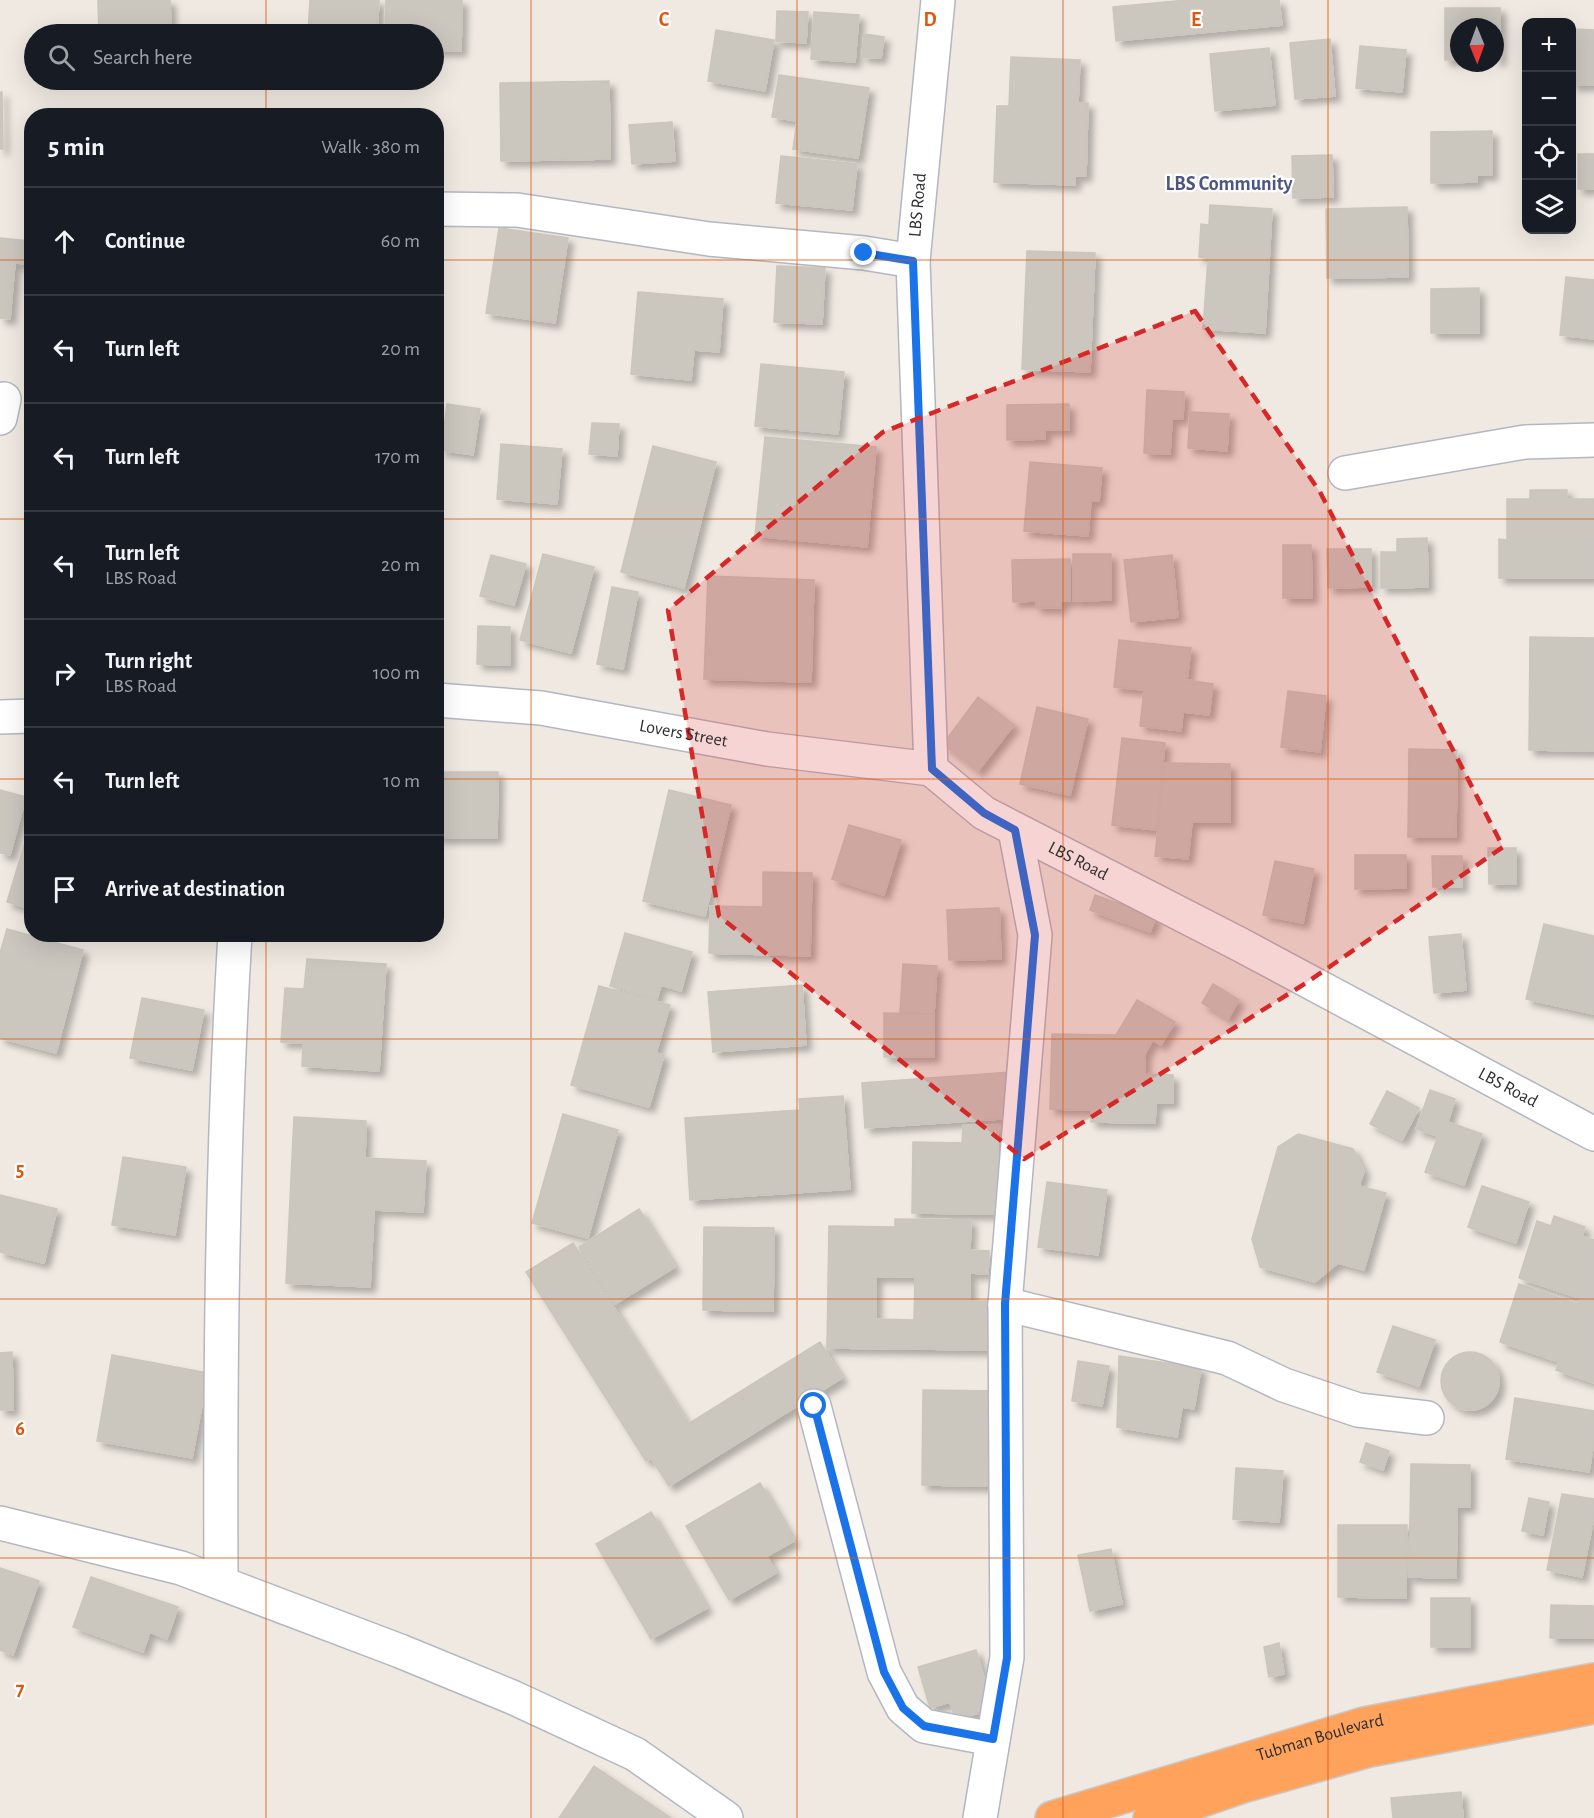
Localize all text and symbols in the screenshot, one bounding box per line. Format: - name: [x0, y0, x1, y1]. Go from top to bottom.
- text: C: [659, 10, 670, 30]
- text: D: [923, 10, 937, 30]
- text: E: [1191, 10, 1201, 30]
- north arrow: [1450, 18, 1504, 72]
- map controls: [1522, 18, 1576, 234]
- button: +: [1522, 18, 1576, 72]
- search box: [24, 24, 444, 90]
- icon: search: [45, 41, 78, 74]
- text: Search here: [93, 46, 192, 68]
- button: −: [1522, 72, 1576, 126]
- button: locate: [1522, 126, 1576, 180]
- text: 5 min: [48, 134, 105, 160]
- text: Walk · 380 m: [321, 137, 420, 157]
- street label: LBS Road: [906, 172, 930, 238]
- district label: LBS Community: [1166, 174, 1293, 194]
- button: layers: [1522, 180, 1576, 234]
- icon: ahead: [48, 225, 81, 258]
- text: Continue: [105, 230, 185, 252]
- text: 60 m: [381, 231, 420, 251]
- route end: [850, 239, 876, 265]
- icon: left: [48, 333, 81, 366]
- text: Turn left: [105, 338, 179, 360]
- text: 20 m: [381, 339, 420, 359]
- icon: left: [48, 441, 81, 474]
- text: Turn left: [105, 446, 179, 468]
- text: 170 m: [375, 447, 420, 467]
- text: Turn left: [105, 542, 179, 564]
- icon: left: [48, 549, 81, 582]
- text: 20 m: [381, 555, 420, 575]
- text: LBS Road: [105, 568, 177, 588]
- text: Turn right: [105, 650, 192, 672]
- icon: right: [48, 657, 81, 690]
- text: 100 m: [373, 663, 420, 683]
- text: LBS Road: [105, 676, 177, 696]
- street label: Lovers Street: [638, 717, 729, 751]
- icon: left: [48, 765, 81, 798]
- text: Turn left: [105, 770, 179, 792]
- text: 10 m: [383, 771, 420, 791]
- street label: LBS Road: [1045, 839, 1111, 884]
- icon: arrive: [48, 873, 81, 906]
- text: Arrive at destination: [105, 878, 285, 900]
- street label: LBS Road: [1475, 1065, 1541, 1111]
- text: 5: [16, 1160, 24, 1180]
- route start: [800, 1392, 826, 1418]
- text: 6: [15, 1419, 25, 1439]
- text: 7: [16, 1679, 25, 1699]
- street label: Tubman Boulevard: [1255, 1711, 1385, 1765]

